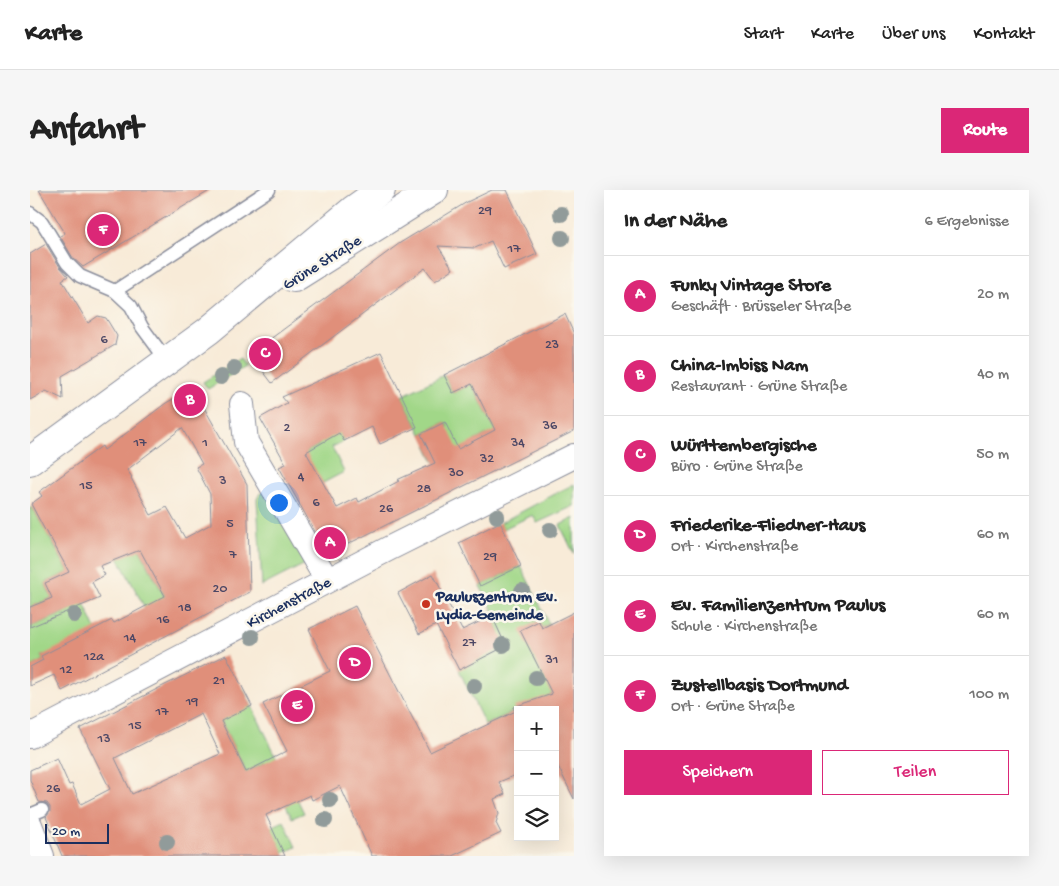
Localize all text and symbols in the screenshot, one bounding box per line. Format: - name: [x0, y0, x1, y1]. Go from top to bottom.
- text: Karte: [25, 20, 82, 49]
- text: Start: [744, 24, 783, 45]
- text: Karte: [811, 24, 854, 45]
- text: Über uns: [882, 24, 945, 45]
- text: Kontakt: [973, 24, 1034, 45]
- button: Route: [941, 108, 1029, 153]
- text: Anfahrt: [30, 110, 143, 151]
- house number: 29: [478, 203, 492, 220]
- text: In der Nähe: [624, 210, 727, 235]
- pin: F: [87, 211, 119, 249]
- text: 6 Ergebnisse: [925, 213, 1009, 232]
- street label: Grüne Straße: [280, 232, 366, 296]
- house number: 17: [507, 241, 521, 258]
- text: Funky Vintage Store: [671, 275, 831, 298]
- text: A: [635, 286, 645, 305]
- text: 20 m: [977, 286, 1009, 305]
- text: Geschäft · Brüsseler Straße: [671, 298, 851, 317]
- house number: 6: [100, 332, 108, 349]
- pin: C: [249, 335, 281, 373]
- house number: 23: [545, 337, 559, 354]
- text: China-Imbiss Nam: [671, 355, 808, 378]
- text: B: [636, 366, 644, 385]
- text: 40 m: [977, 366, 1009, 385]
- text: Restaurant · Grüne Straße: [671, 378, 847, 397]
- pin: B: [174, 381, 206, 419]
- house number: 36: [542, 418, 558, 435]
- house number: 2: [284, 420, 291, 437]
- house number: 17: [133, 435, 147, 452]
- house number: 1: [201, 435, 208, 452]
- house number: 34: [510, 435, 525, 452]
- text: Württembergische: [671, 435, 817, 458]
- text: C: [636, 446, 644, 465]
- text: 50 m: [976, 446, 1009, 465]
- house number: 32: [479, 451, 494, 468]
- text: Büro · Grüne Straße: [671, 458, 803, 477]
- house number: 30: [447, 465, 464, 482]
- house number: 4: [298, 469, 305, 486]
- house number: 3: [218, 473, 227, 490]
- house number: 15: [78, 478, 93, 495]
- house number: 28: [417, 481, 432, 498]
- your location: [266, 490, 292, 516]
- house number: 6: [312, 495, 320, 512]
- house number: 26: [379, 501, 394, 518]
- text: Friederike-Fliedner-Haus: [671, 515, 865, 538]
- house number: 5: [226, 516, 234, 533]
- pin: A: [314, 524, 346, 562]
- text: D: [635, 526, 645, 545]
- text: 60 m: [977, 526, 1009, 545]
- text: Ort · Kirchenstraße: [671, 538, 798, 557]
- house number: 7: [228, 547, 237, 564]
- house number: 29: [483, 549, 497, 566]
- street label: Kirchenstraße: [244, 574, 336, 634]
- house number: 20: [213, 581, 227, 598]
- place label: Pauluszentrum Ev. Lydia-Gemeinde: [435, 589, 558, 626]
- text: Ev. Familienzentrum Paulus: [671, 595, 885, 618]
- marker: Pauluszentrum Ev. Lydia-Gemeinde: [420, 598, 432, 610]
- house number: 18: [177, 600, 192, 617]
- text: E: [635, 606, 645, 625]
- text: 60 m: [977, 606, 1009, 625]
- house number: 16: [156, 612, 170, 629]
- text: Schule · Kirchenstraße: [671, 618, 817, 637]
- house number: 14: [123, 630, 137, 647]
- house number: 27: [462, 635, 477, 652]
- pin: D: [339, 644, 371, 682]
- house number: 12a: [83, 649, 105, 666]
- house number: 31: [545, 652, 558, 669]
- house number: 12: [59, 662, 72, 679]
- house number: 21: [213, 673, 225, 690]
- text: Zustellbasis Dortmund: [671, 675, 848, 698]
- text: F: [636, 686, 644, 705]
- text: 100 m: [969, 686, 1009, 705]
- pin: E: [281, 687, 313, 725]
- house number: 19: [185, 694, 198, 711]
- text: Ort · Grüne Straße: [671, 698, 795, 717]
- house number: 17: [155, 704, 169, 721]
- map controls: [514, 706, 559, 841]
- button: +: [514, 706, 559, 751]
- house number: 15: [127, 718, 142, 735]
- house number: 13: [97, 731, 110, 748]
- button: Speichern: [624, 750, 812, 795]
- button: Teilen: [822, 750, 1009, 795]
- button: −: [514, 751, 559, 796]
- house number: 26: [46, 781, 61, 798]
- button: layers: [514, 796, 559, 841]
- scale bar: [45, 821, 109, 844]
- text: 20 m: [52, 824, 80, 841]

